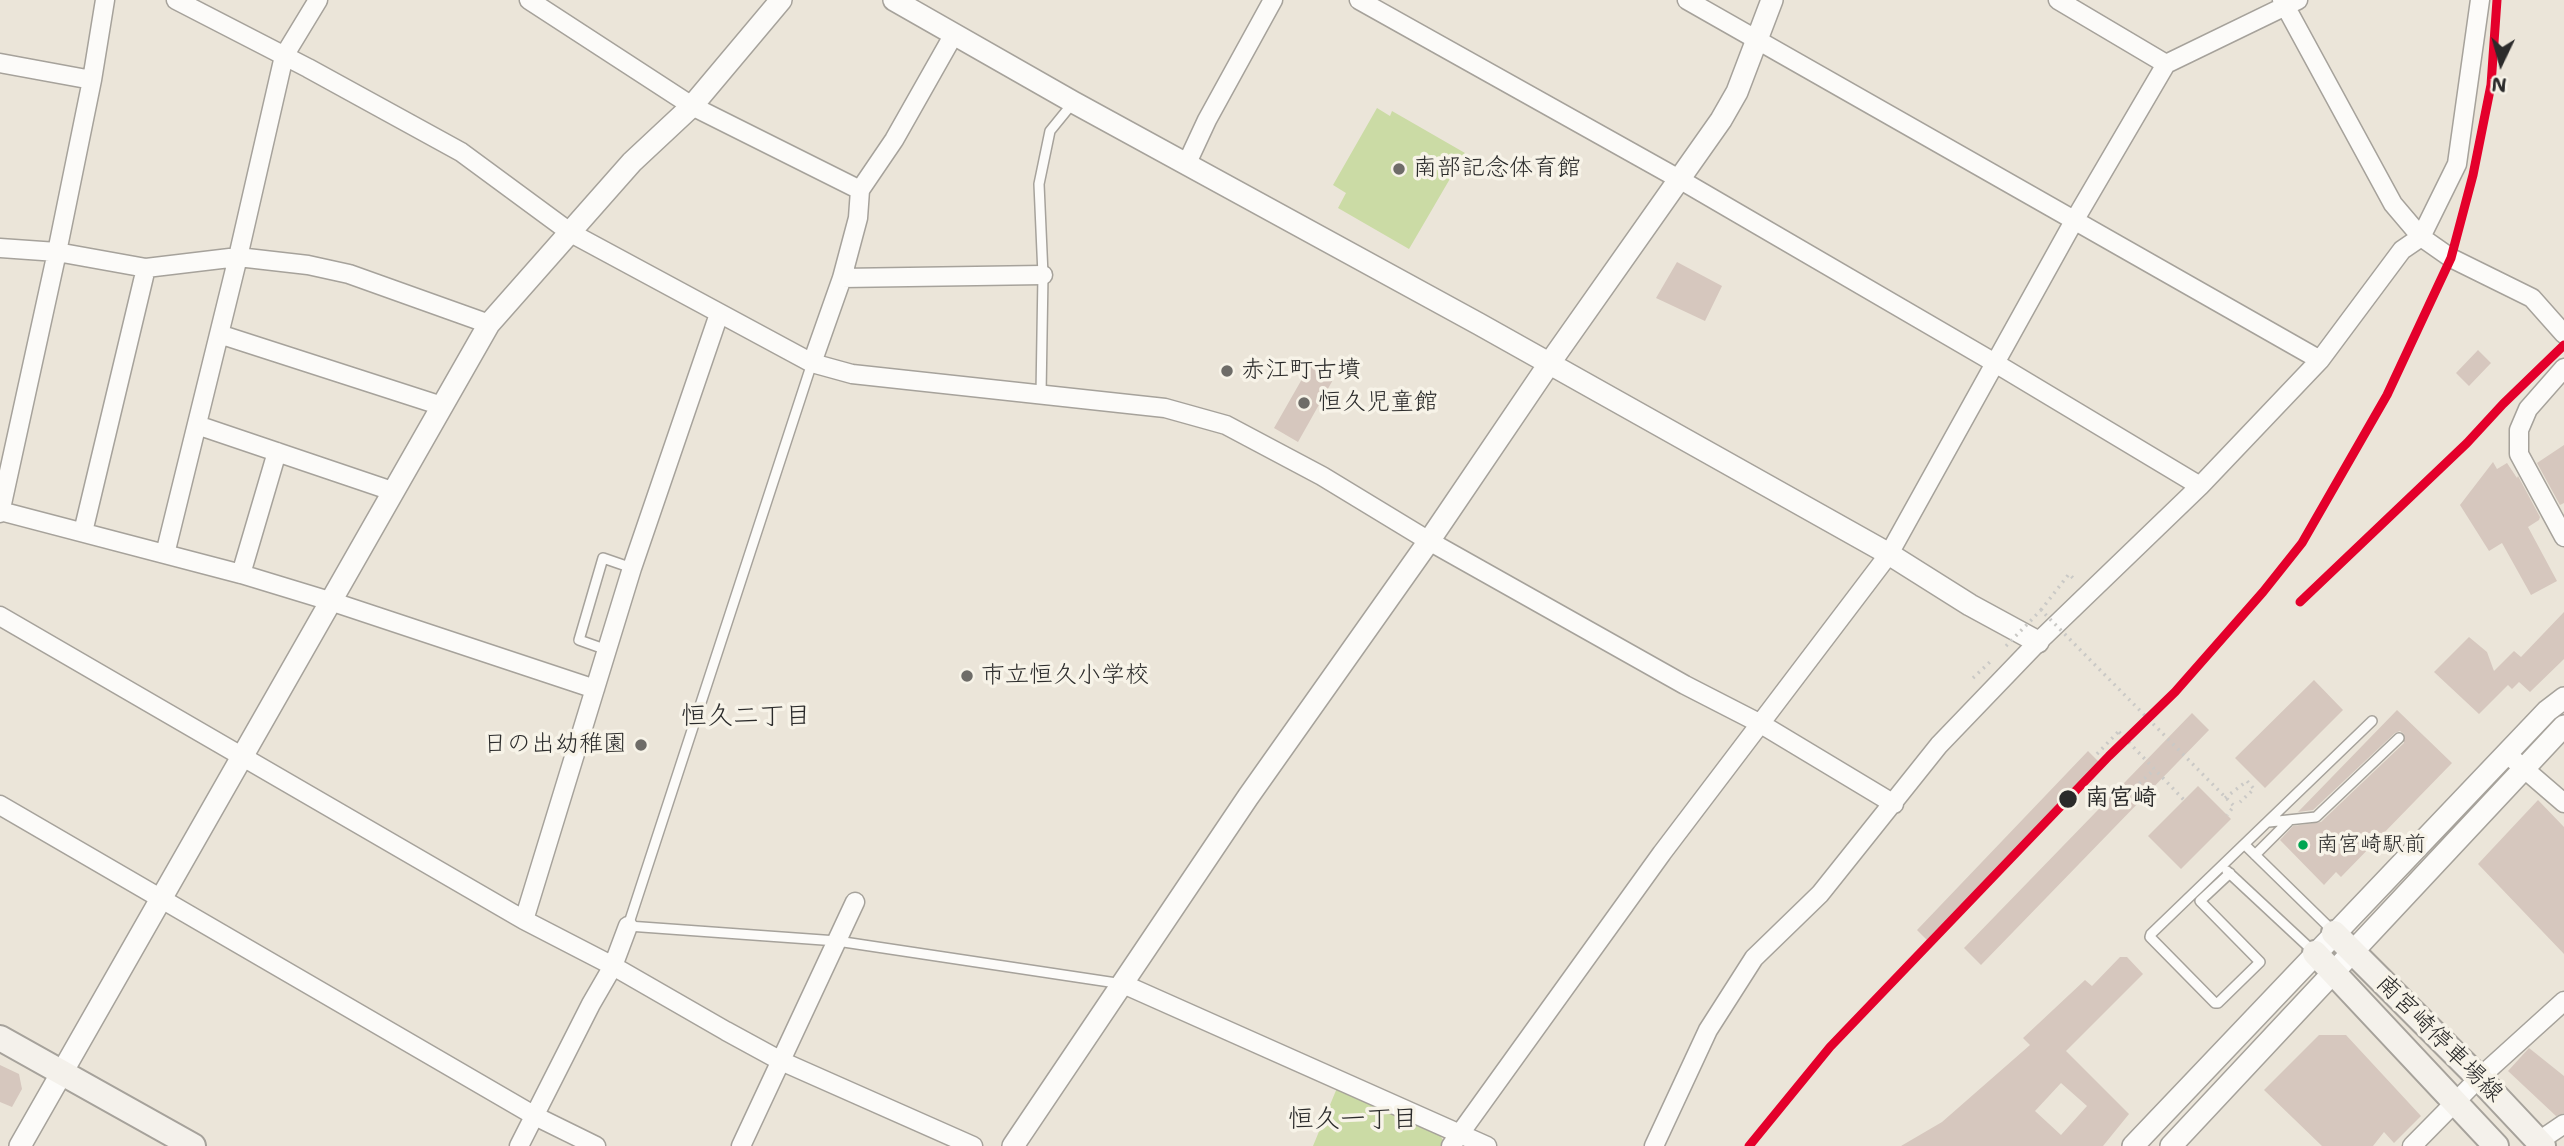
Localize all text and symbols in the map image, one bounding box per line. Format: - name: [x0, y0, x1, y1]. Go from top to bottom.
- north arrow: [2466, 28, 2536, 98]
- text: N: [2491, 71, 2508, 98]
- place label: 南部記念体育館: [1413, 155, 1581, 183]
- marker: 南部記念体育館: [1391, 161, 1407, 177]
- place label: 赤江町古墳: [1241, 357, 1361, 385]
- marker: 赤江町古墳: [1219, 363, 1235, 379]
- place label: 恒久児童館: [1318, 389, 1438, 417]
- marker: 恒久児童館: [1296, 395, 1312, 411]
- place label: 市立恒久小学校: [981, 662, 1149, 690]
- marker: 市立恒久小学校: [959, 668, 975, 684]
- district label: 恒久二丁目: [681, 701, 811, 733]
- place label: 日の出幼稚園: [483, 731, 627, 759]
- marker: 日の出幼稚園: [633, 737, 649, 753]
- place label: 南宮崎: [2085, 785, 2157, 813]
- marker: 南宮崎: [2057, 788, 2079, 810]
- place label: 南宮崎駅前: [2316, 832, 2426, 858]
- marker: 南宮崎駅前: [2296, 838, 2310, 852]
- street label: 南宮崎停車場線: [2369, 969, 2509, 1109]
- district label: 恒久一丁目: [1288, 1104, 1418, 1136]

